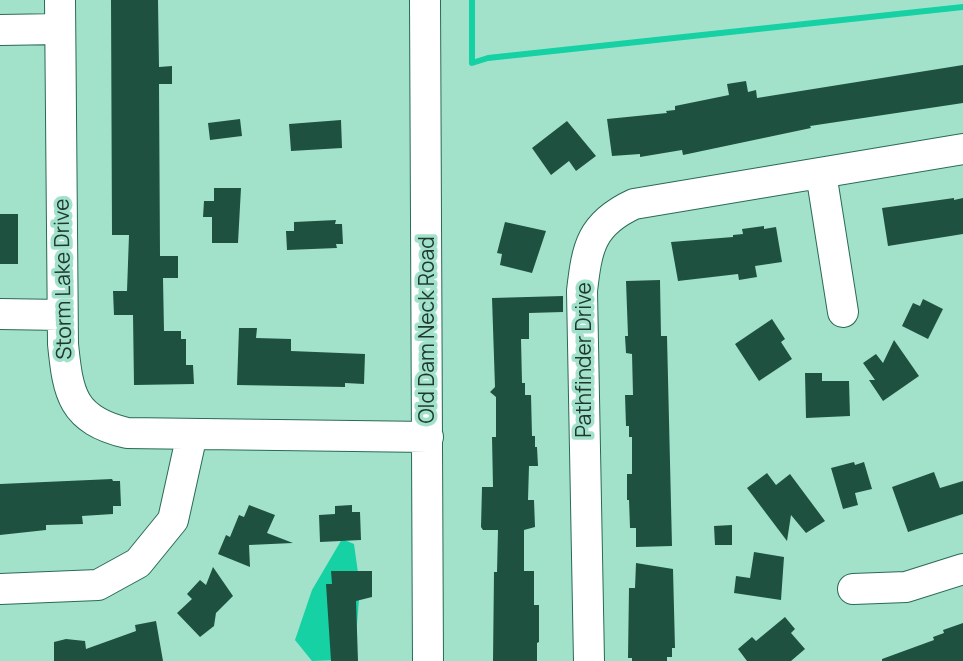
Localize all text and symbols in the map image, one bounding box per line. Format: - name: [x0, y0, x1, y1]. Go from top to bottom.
- street label: Storm Lake Drive: [50, 198, 78, 360]
- street label: Old Dam Neck Road: [415, 236, 441, 424]
- street label: Pathfinder Drive: [572, 282, 598, 438]

